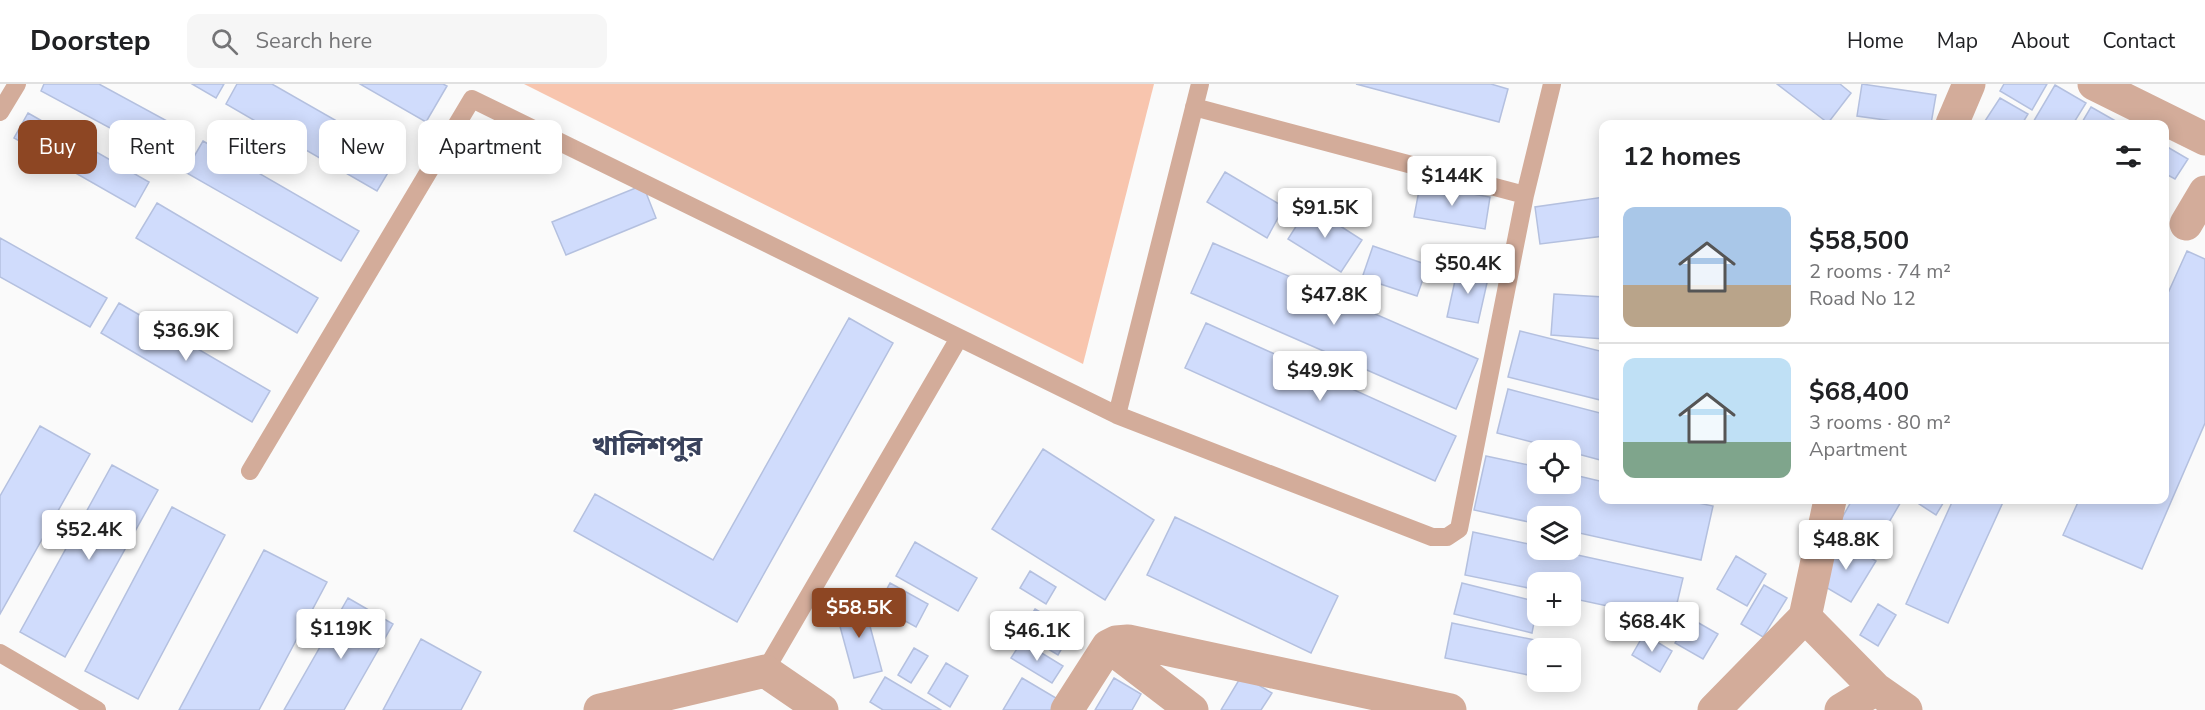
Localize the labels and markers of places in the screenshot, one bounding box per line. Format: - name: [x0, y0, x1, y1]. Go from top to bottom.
- pin: $144K: [1410, 156, 1494, 207]
- pin: $91.5K: [1276, 188, 1374, 239]
- pin: $50.4K: [1419, 244, 1517, 295]
- pin: $47.8K: [1285, 275, 1383, 326]
- pin: $36.9K: [137, 311, 235, 362]
- pin: $49.9K: [1271, 351, 1369, 402]
- pin: $52.4K: [40, 510, 138, 561]
- pin: $48.8K: [1797, 520, 1895, 571]
- pin: $58.5K: [810, 588, 908, 639]
- pin: $68.4K: [1603, 602, 1701, 653]
- pin: $119K: [299, 609, 383, 660]
- pin: $46.1K: [988, 611, 1086, 662]

